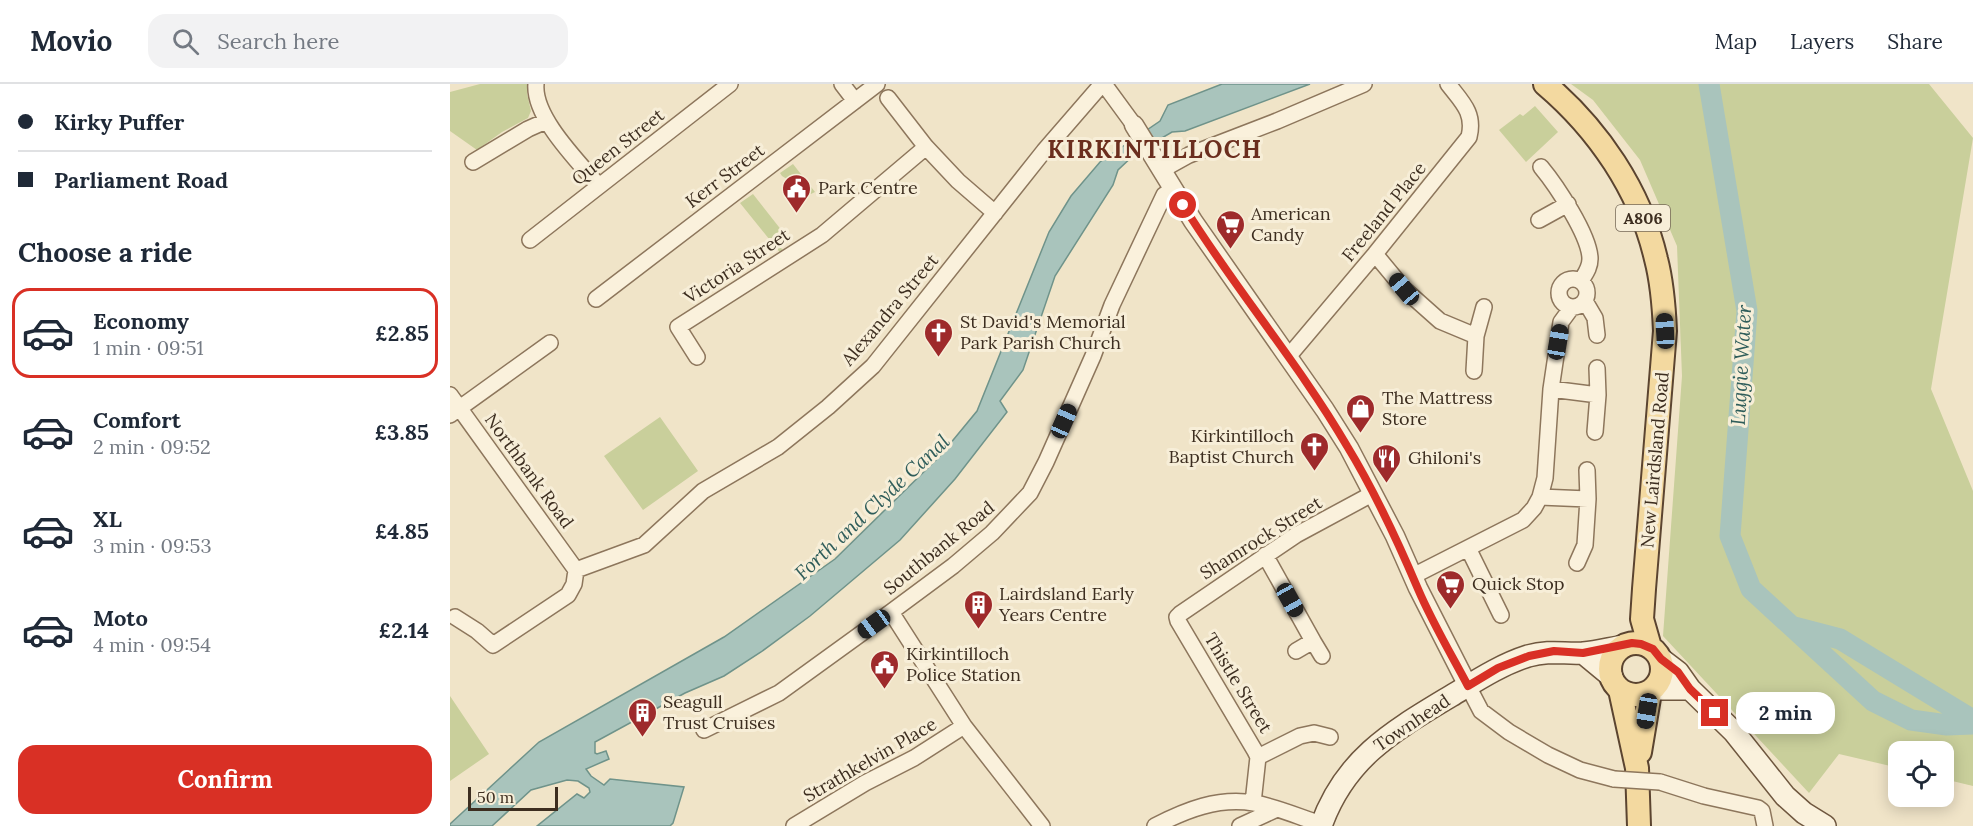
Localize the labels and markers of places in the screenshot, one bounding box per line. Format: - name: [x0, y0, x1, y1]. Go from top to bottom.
- public building icon: Park Centre: [781, 172, 813, 214]
- place label: Park Centre: [818, 176, 918, 199]
- place label: American Candy: [1250, 202, 1331, 246]
- supermarket icon: American Candy: [1214, 208, 1246, 250]
- place label: St David's Memorial Park Parish Church: [960, 310, 1126, 354]
- church icon: St David's Memorial Park Parish Church: [923, 316, 955, 358]
- place label: The Mattress Store: [1382, 386, 1493, 430]
- shop icon: The Mattress Store: [1345, 392, 1377, 434]
- place label: Kirkintilloch Baptist Church: [1169, 424, 1294, 468]
- church icon: Kirkintilloch Baptist Church: [1299, 430, 1331, 472]
- restaurant icon: Ghiloni's: [1371, 442, 1403, 484]
- place label: Ghiloni's: [1408, 446, 1481, 469]
- supermarket icon: Quick Stop: [1435, 568, 1467, 610]
- place label: Quick Stop: [1472, 572, 1564, 595]
- place label: Lairdsland Early Years Centre: [998, 582, 1135, 626]
- building icon: Lairdsland Early Years Centre: [962, 588, 994, 630]
- place label: Kirkintilloch Police Station: [906, 642, 1021, 686]
- public building icon: Kirkintilloch Police Station: [869, 648, 901, 690]
- place label: Seagull Trust Cruises: [663, 690, 775, 734]
- building icon: Seagull Trust Cruises: [626, 696, 658, 738]

